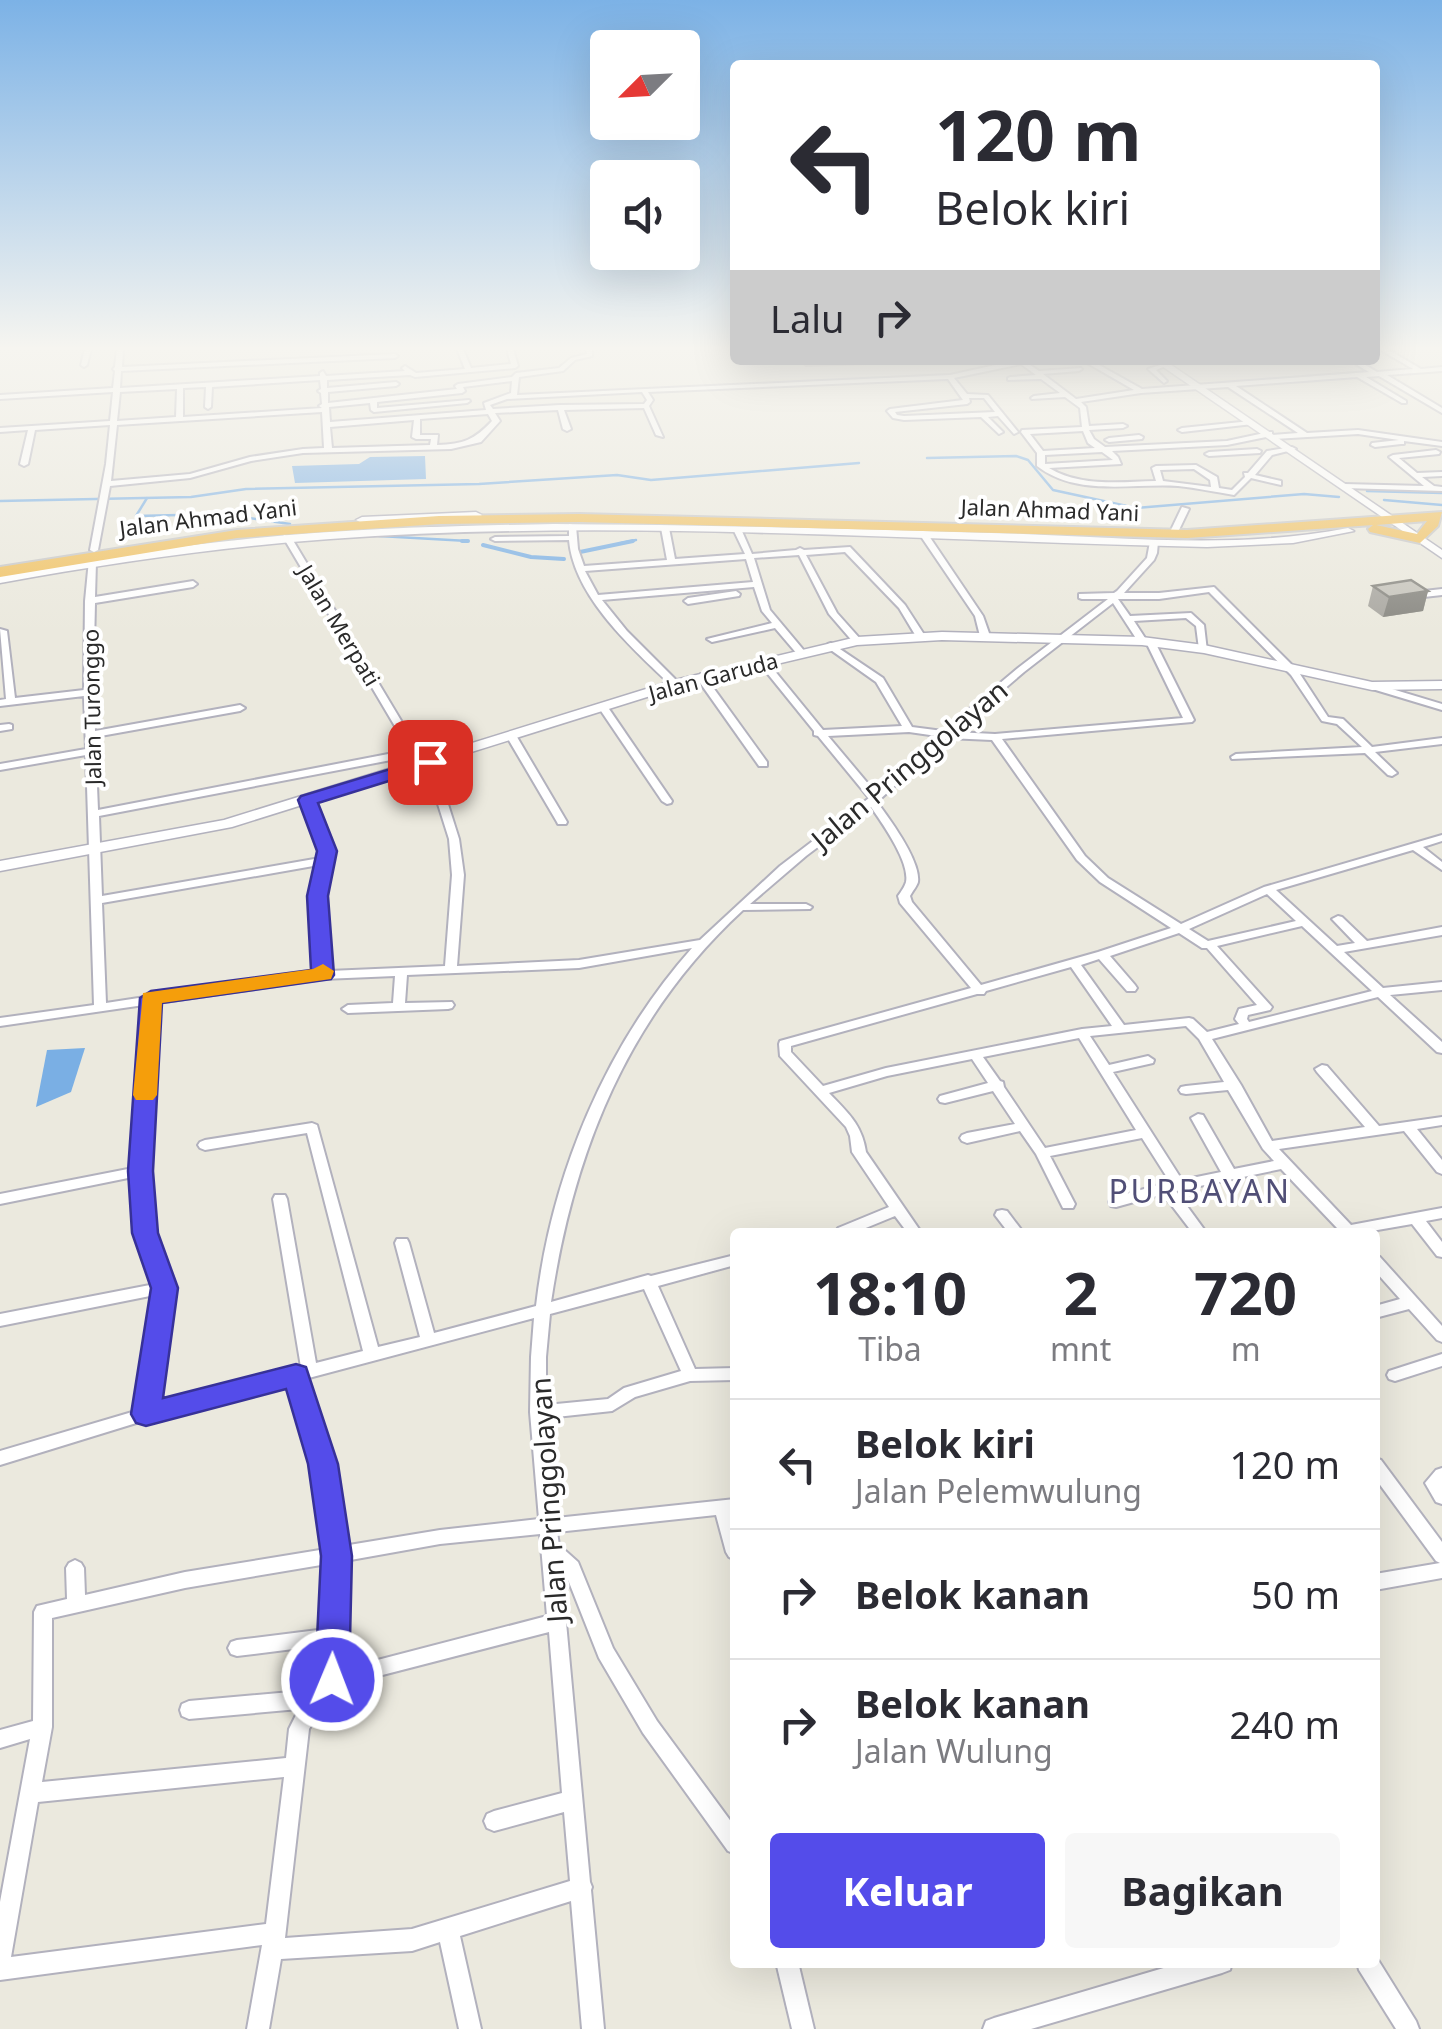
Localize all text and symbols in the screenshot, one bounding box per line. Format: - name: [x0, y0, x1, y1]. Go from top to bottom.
- north arrow: [590, 30, 700, 140]
- map controls: [590, 30, 700, 270]
- text: 120 m: [935, 86, 1142, 182]
- icon: left: [770, 100, 900, 230]
- button: sound: [590, 160, 700, 270]
- text: Belok kiri: [935, 177, 1130, 238]
- icon: right: [865, 290, 920, 345]
- text: Lalu: [770, 292, 845, 344]
- street label: Jalan Ahmad Yani: [116, 491, 298, 543]
- street label: Jalan Ahmad Yani: [958, 491, 1140, 527]
- street label: Jalan Merpati: [291, 557, 388, 691]
- street label: Jalan Turonggo: [75, 629, 107, 787]
- street label: Jalan Garuda: [643, 644, 781, 708]
- street label: Jalan Pringgolayan: [800, 671, 1015, 859]
- pin: [388, 720, 473, 805]
- icon: arrive: [403, 735, 458, 790]
- district label: PURBAYAN: [1109, 1169, 1291, 1212]
- text: 18:10: [813, 1251, 967, 1333]
- text: 2: [1063, 1251, 1098, 1333]
- text: 720: [1194, 1251, 1297, 1333]
- text: Tiba: [858, 1327, 922, 1370]
- text: mnt: [1050, 1327, 1111, 1370]
- text: m: [1231, 1327, 1261, 1370]
- street label: Jalan Pringgolayan: [520, 1376, 576, 1627]
- text: Belok kiri: [855, 1417, 1035, 1469]
- icon: left: [770, 1437, 825, 1492]
- text: 120 m: [1229, 1438, 1340, 1490]
- text: Jalan Pelemwulung: [855, 1469, 1142, 1512]
- icon: right: [770, 1567, 825, 1622]
- text: Belok kanan: [855, 1568, 1090, 1620]
- text: 50 m: [1251, 1568, 1340, 1620]
- position arrow: [280, 1628, 384, 1732]
- text: Belok kanan: [855, 1677, 1090, 1729]
- icon: right: [770, 1697, 825, 1752]
- text: 240 m: [1229, 1698, 1340, 1750]
- text: Jalan Wulung: [855, 1729, 1053, 1772]
- button: Keluar: [770, 1833, 1045, 1948]
- button: Bagikan: [1065, 1833, 1340, 1948]

